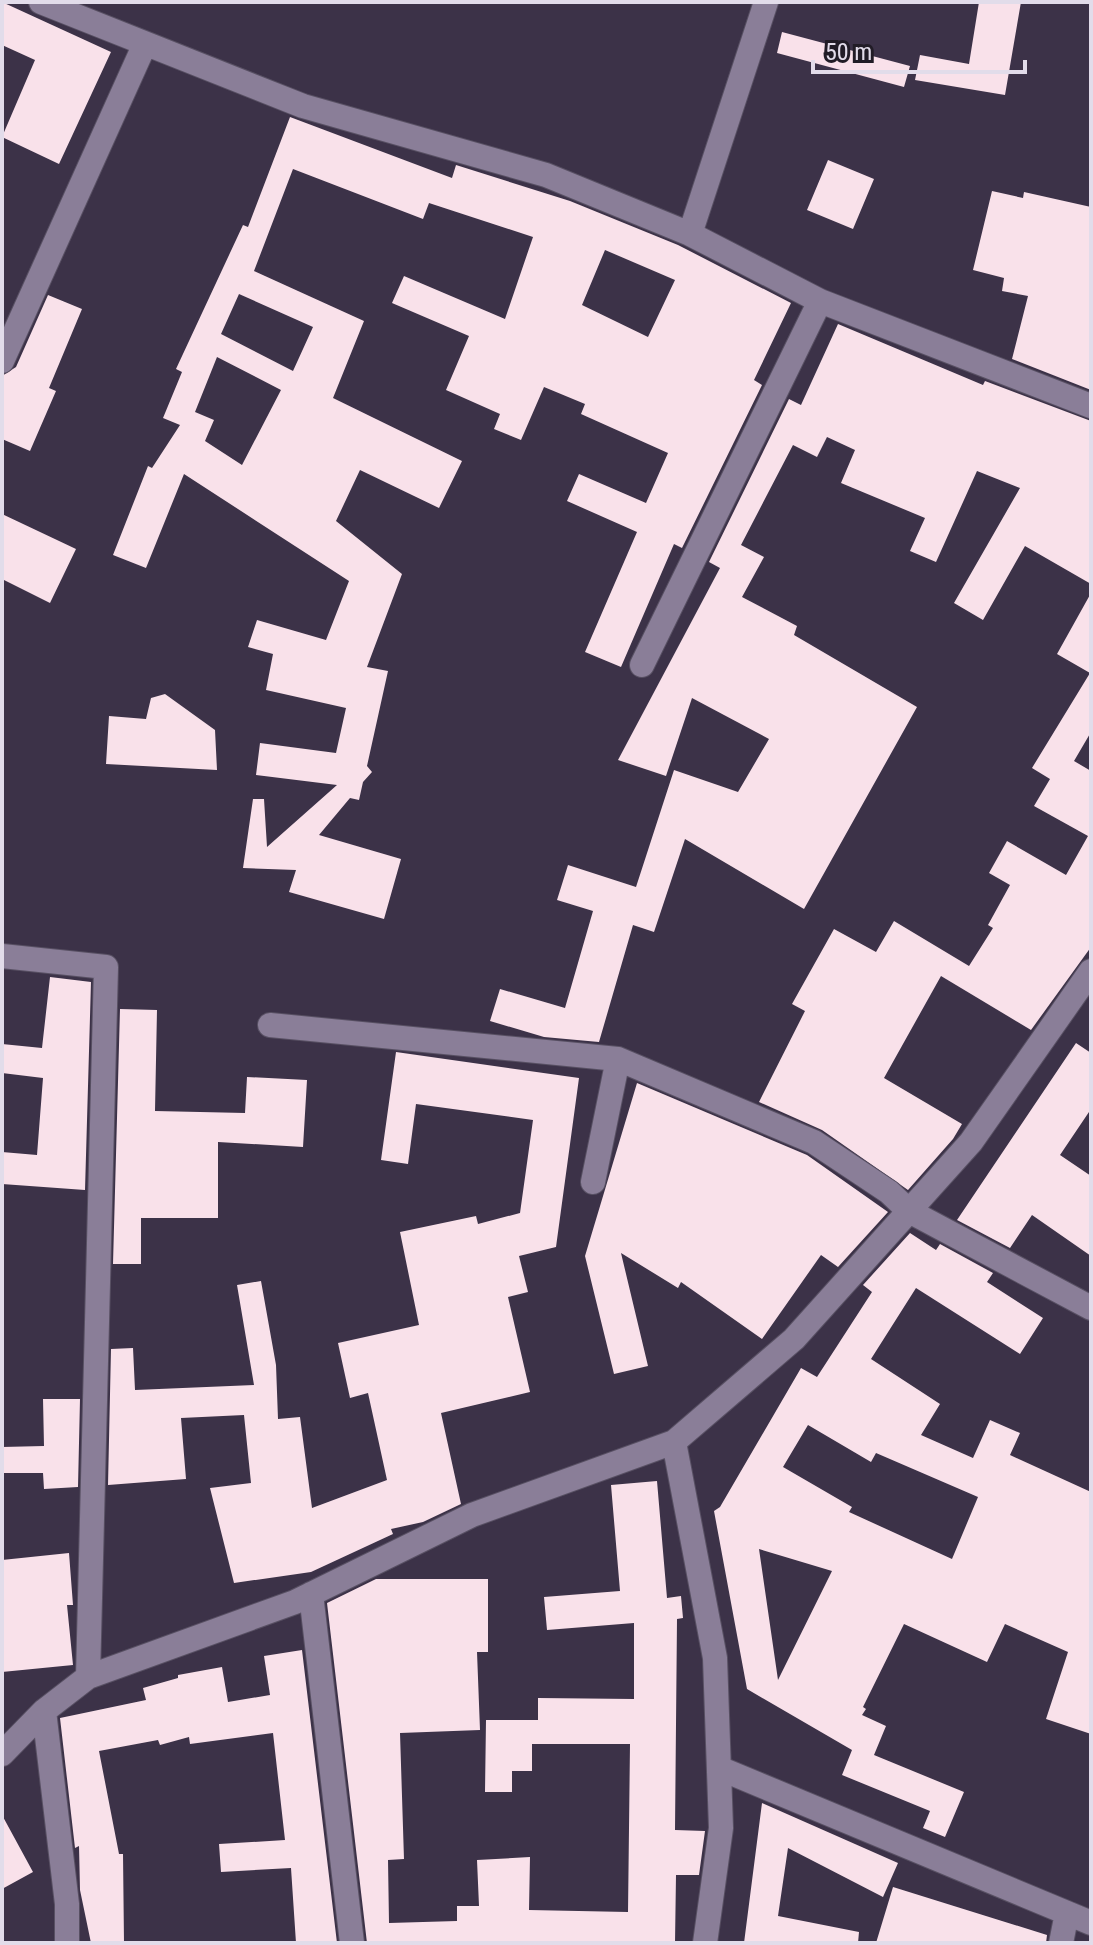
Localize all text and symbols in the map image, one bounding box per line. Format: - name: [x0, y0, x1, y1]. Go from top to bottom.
- scale bar: [813, 24, 1025, 74]
- text: 50 m: [825, 38, 872, 66]

